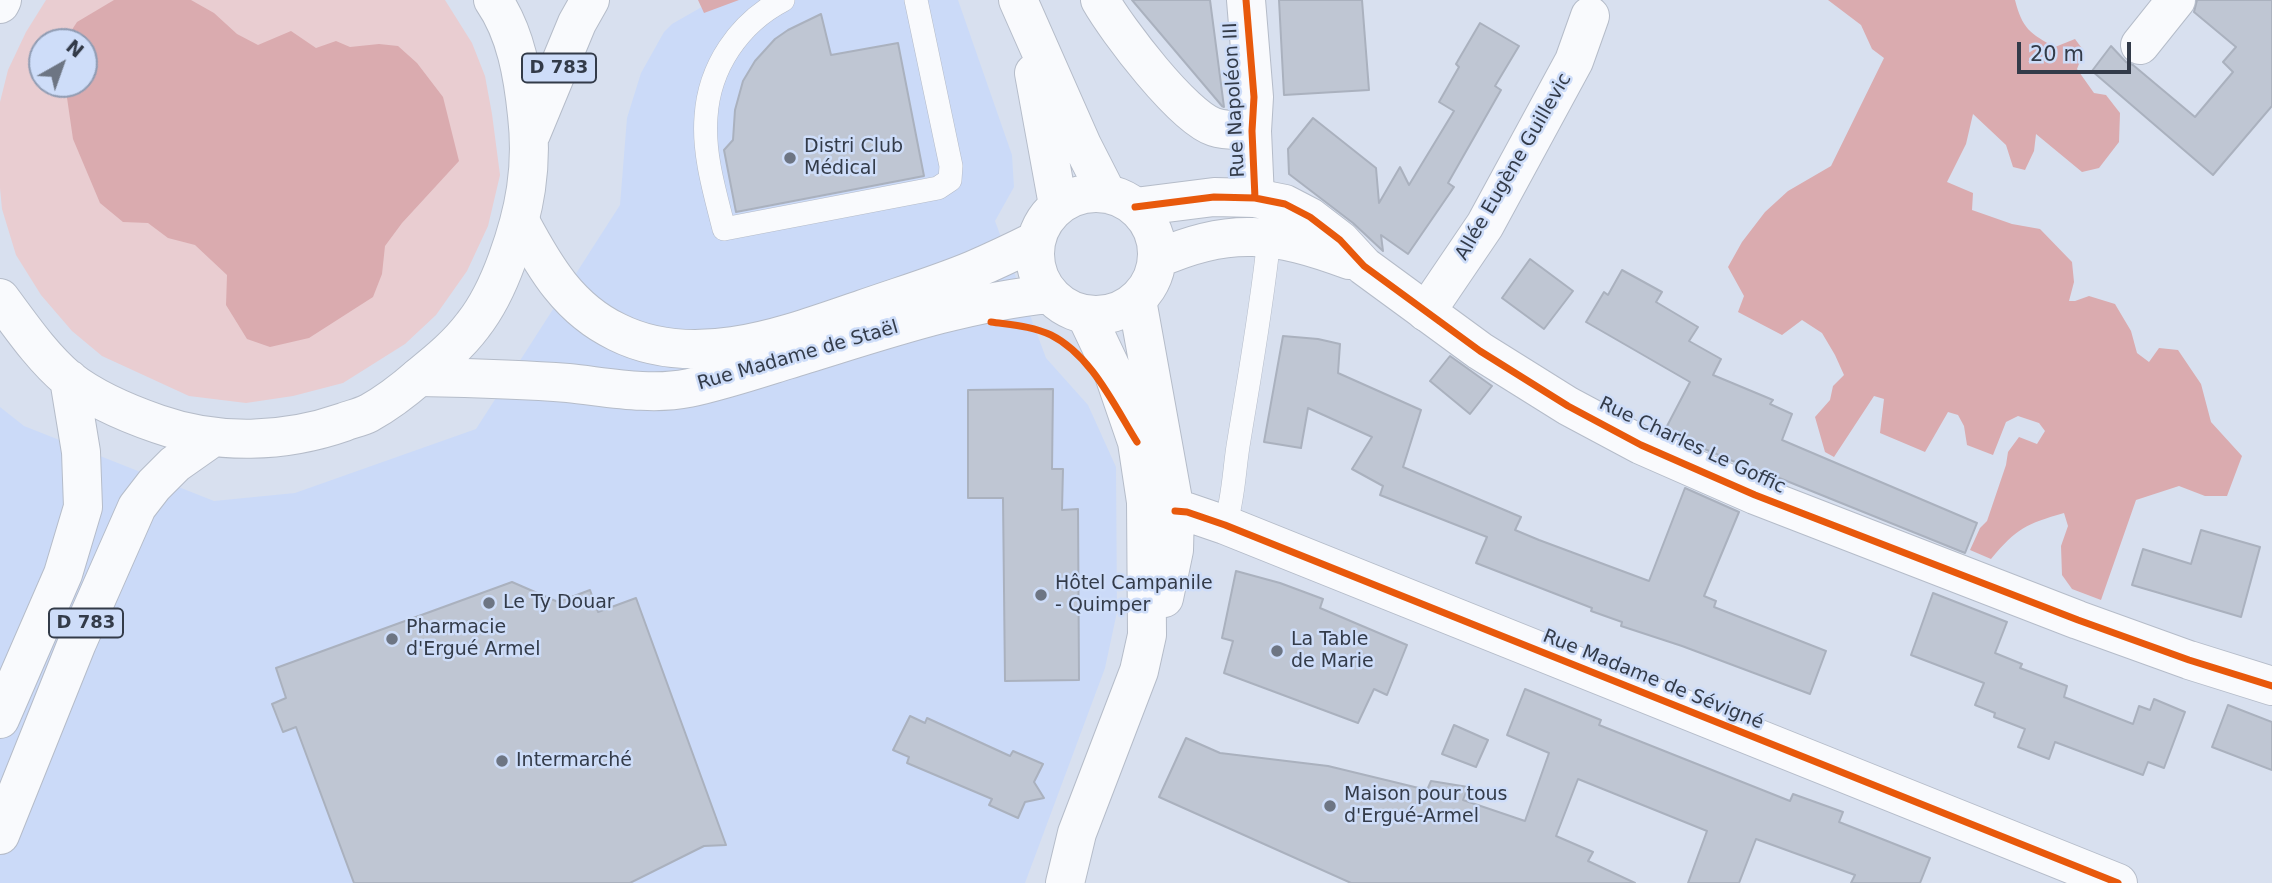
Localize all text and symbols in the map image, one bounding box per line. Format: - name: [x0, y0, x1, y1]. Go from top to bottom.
- street label: Rue Napoléon III: [1220, 22, 1250, 178]
- north arrow: [28, 28, 98, 98]
- scale bar: [2020, 28, 2134, 72]
- text: N: [62, 35, 88, 62]
- text: 20 m: [2030, 42, 2084, 66]
- road number: D 783: [522, 54, 596, 82]
- street label: Allée Eugène Guillevic: [1451, 70, 1577, 264]
- place label: Distri Club Médical: [804, 136, 903, 180]
- marker: Distri Club Médical: [782, 150, 798, 166]
- street label: Rue Madame de Staël: [695, 316, 901, 396]
- street label: Rue Charles Le Goffic: [1595, 393, 1789, 499]
- place label: Hôtel Campanile - Quimper: [1055, 573, 1213, 617]
- marker: Hôtel Campanile - Quimper: [1033, 587, 1049, 603]
- place label: Le Ty Douar: [503, 592, 615, 614]
- marker: Le Ty Douar: [481, 595, 497, 611]
- road number: D 783: [49, 608, 123, 638]
- place label: Pharmacie d'Ergué Armel: [406, 617, 541, 661]
- street label: Rue Madame de Sévigné: [1539, 625, 1767, 735]
- place label: La Table de Marie: [1291, 629, 1374, 673]
- marker: Pharmacie d'Ergué Armel: [384, 631, 400, 647]
- marker: La Table de Marie: [1269, 643, 1285, 659]
- place label: Intermarché: [516, 750, 632, 772]
- marker: Intermarché: [494, 753, 510, 769]
- place label: Maison pour tous d'Ergué-Armel: [1344, 784, 1508, 828]
- marker: Maison pour tous d'Ergué-Armel: [1322, 798, 1338, 814]

